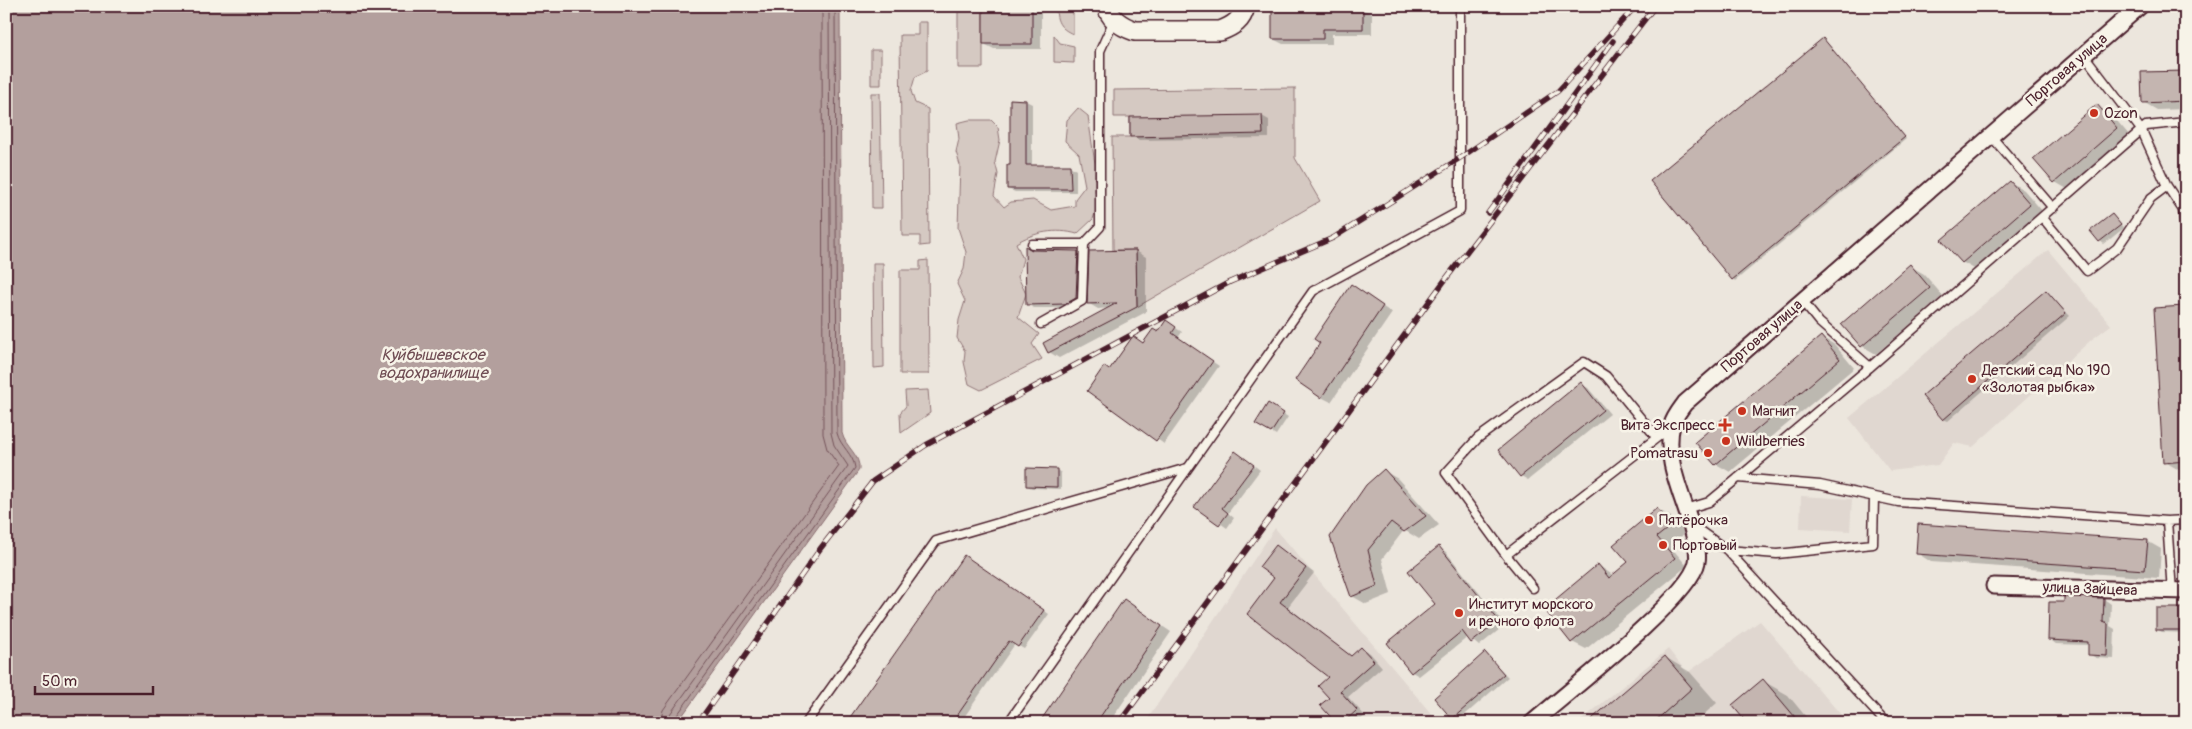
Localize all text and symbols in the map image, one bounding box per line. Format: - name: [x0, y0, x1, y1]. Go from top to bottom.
- street label: Портовая улица: [2022, 29, 2112, 111]
- place label: Ozon: [2104, 104, 2138, 123]
- marker: Ozon: [2088, 107, 2100, 119]
- street label: Портовая улица: [1717, 295, 1807, 377]
- water label: Куйбышевское водохранилище: [378, 345, 490, 383]
- place label: Детский сад № 190 «Золотая рыбка»: [1981, 361, 2111, 397]
- marker: Детский сад № 190 «Золотая рыбка»: [1966, 373, 1978, 385]
- place label: Магнит: [1752, 402, 1797, 421]
- marker: Магнит: [1736, 405, 1748, 417]
- place label: Вита Экспресс: [1620, 416, 1715, 435]
- marker: Вита Экспресс: [1719, 419, 1731, 431]
- place label: Wildberries: [1736, 432, 1805, 451]
- marker: Wildberries: [1720, 435, 1732, 447]
- place label: Pomatrasu: [1630, 444, 1698, 463]
- marker: Pomatrasu: [1702, 447, 1714, 459]
- place label: Пятёрочка: [1659, 511, 1728, 530]
- marker: Пятёрочка: [1643, 514, 1655, 526]
- place label: Портовый: [1673, 536, 1737, 555]
- marker: Портовый: [1657, 539, 1669, 551]
- street label: улица Зайцева: [2041, 578, 2138, 600]
- place label: Институт морского и речного флота: [1469, 595, 1593, 631]
- marker: Институт морского и речного флота: [1453, 607, 1465, 619]
- scale bar: [35, 664, 152, 696]
- text: 50 m: [42, 672, 77, 691]

